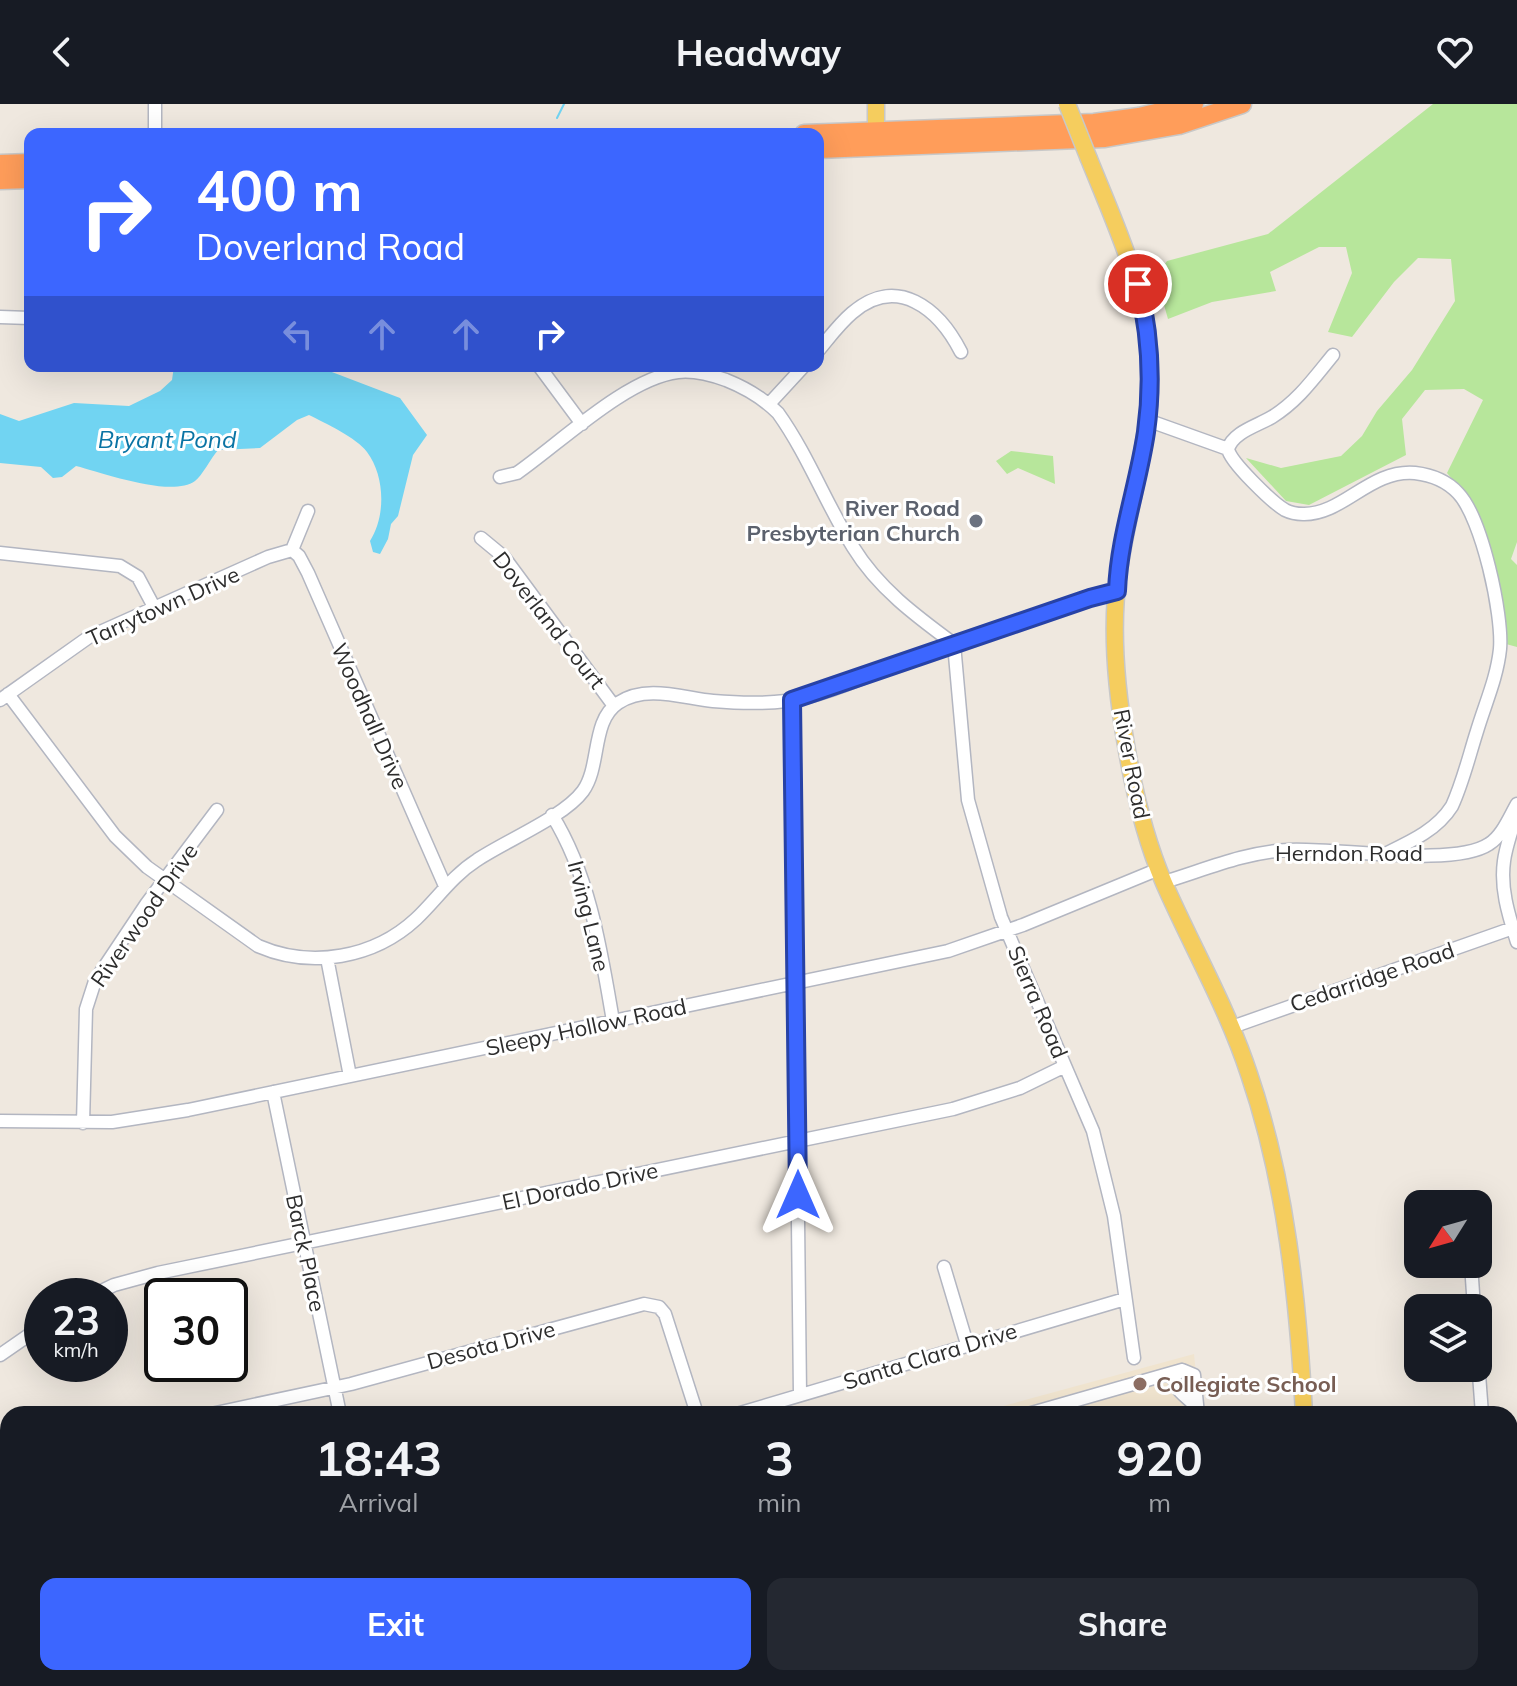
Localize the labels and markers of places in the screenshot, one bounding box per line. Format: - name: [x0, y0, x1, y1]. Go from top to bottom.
- pin: [1104, 250, 1172, 318]
- place label: River Road Presbyterian Church: [746, 494, 960, 547]
- marker: River Road Presbyterian Church: [967, 512, 985, 530]
- place label: Collegiate School: [1156, 1370, 1337, 1398]
- marker: Collegiate School: [1131, 1375, 1149, 1393]

